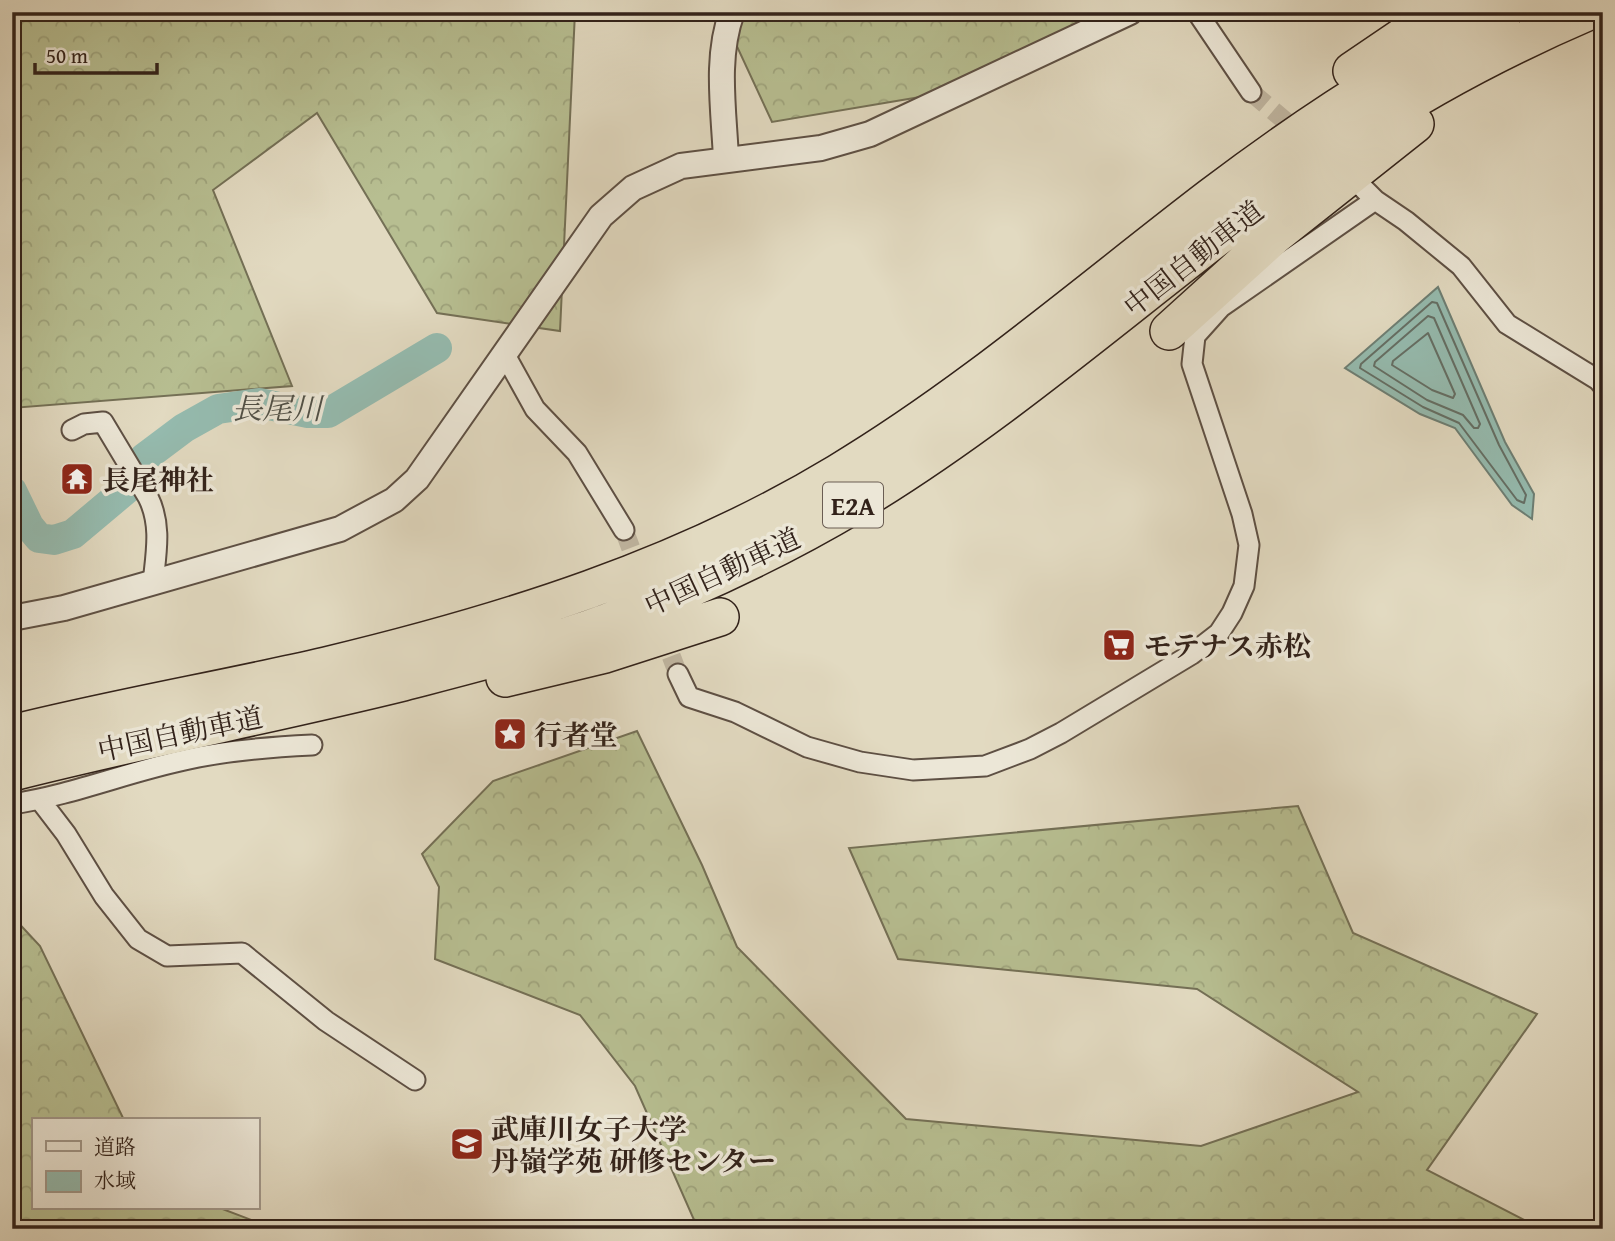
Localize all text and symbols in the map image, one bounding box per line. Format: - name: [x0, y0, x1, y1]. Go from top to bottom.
- scale bar: [35, 32, 158, 76]
- text: 50 m: [46, 40, 88, 71]
- street label: 中国自動車道: [1114, 190, 1272, 326]
- water label: 長尾川: [232, 386, 325, 430]
- place label: 長尾神社: [102, 459, 214, 500]
- temple icon: 長尾神社: [58, 460, 96, 498]
- road number: E2A: [823, 482, 883, 527]
- street label: 中国自動車道: [637, 517, 807, 625]
- place label: モテナス赤松: [1144, 625, 1311, 666]
- supermarket icon: モテナス赤松: [1100, 626, 1138, 664]
- street label: 中国自動車道: [94, 695, 266, 771]
- place label: 行者堂: [534, 714, 618, 755]
- place icon: 行者堂: [491, 715, 529, 753]
- place label: 武庫川女子大学 丹嶺学苑 研修センター: [491, 1108, 776, 1181]
- legend: [32, 1118, 259, 1210]
- school or university icon: 武庫川女子大学 丹嶺学苑 研修センター: [448, 1125, 486, 1163]
- text: 道路: [94, 1131, 136, 1162]
- text: 水域: [94, 1165, 136, 1196]

